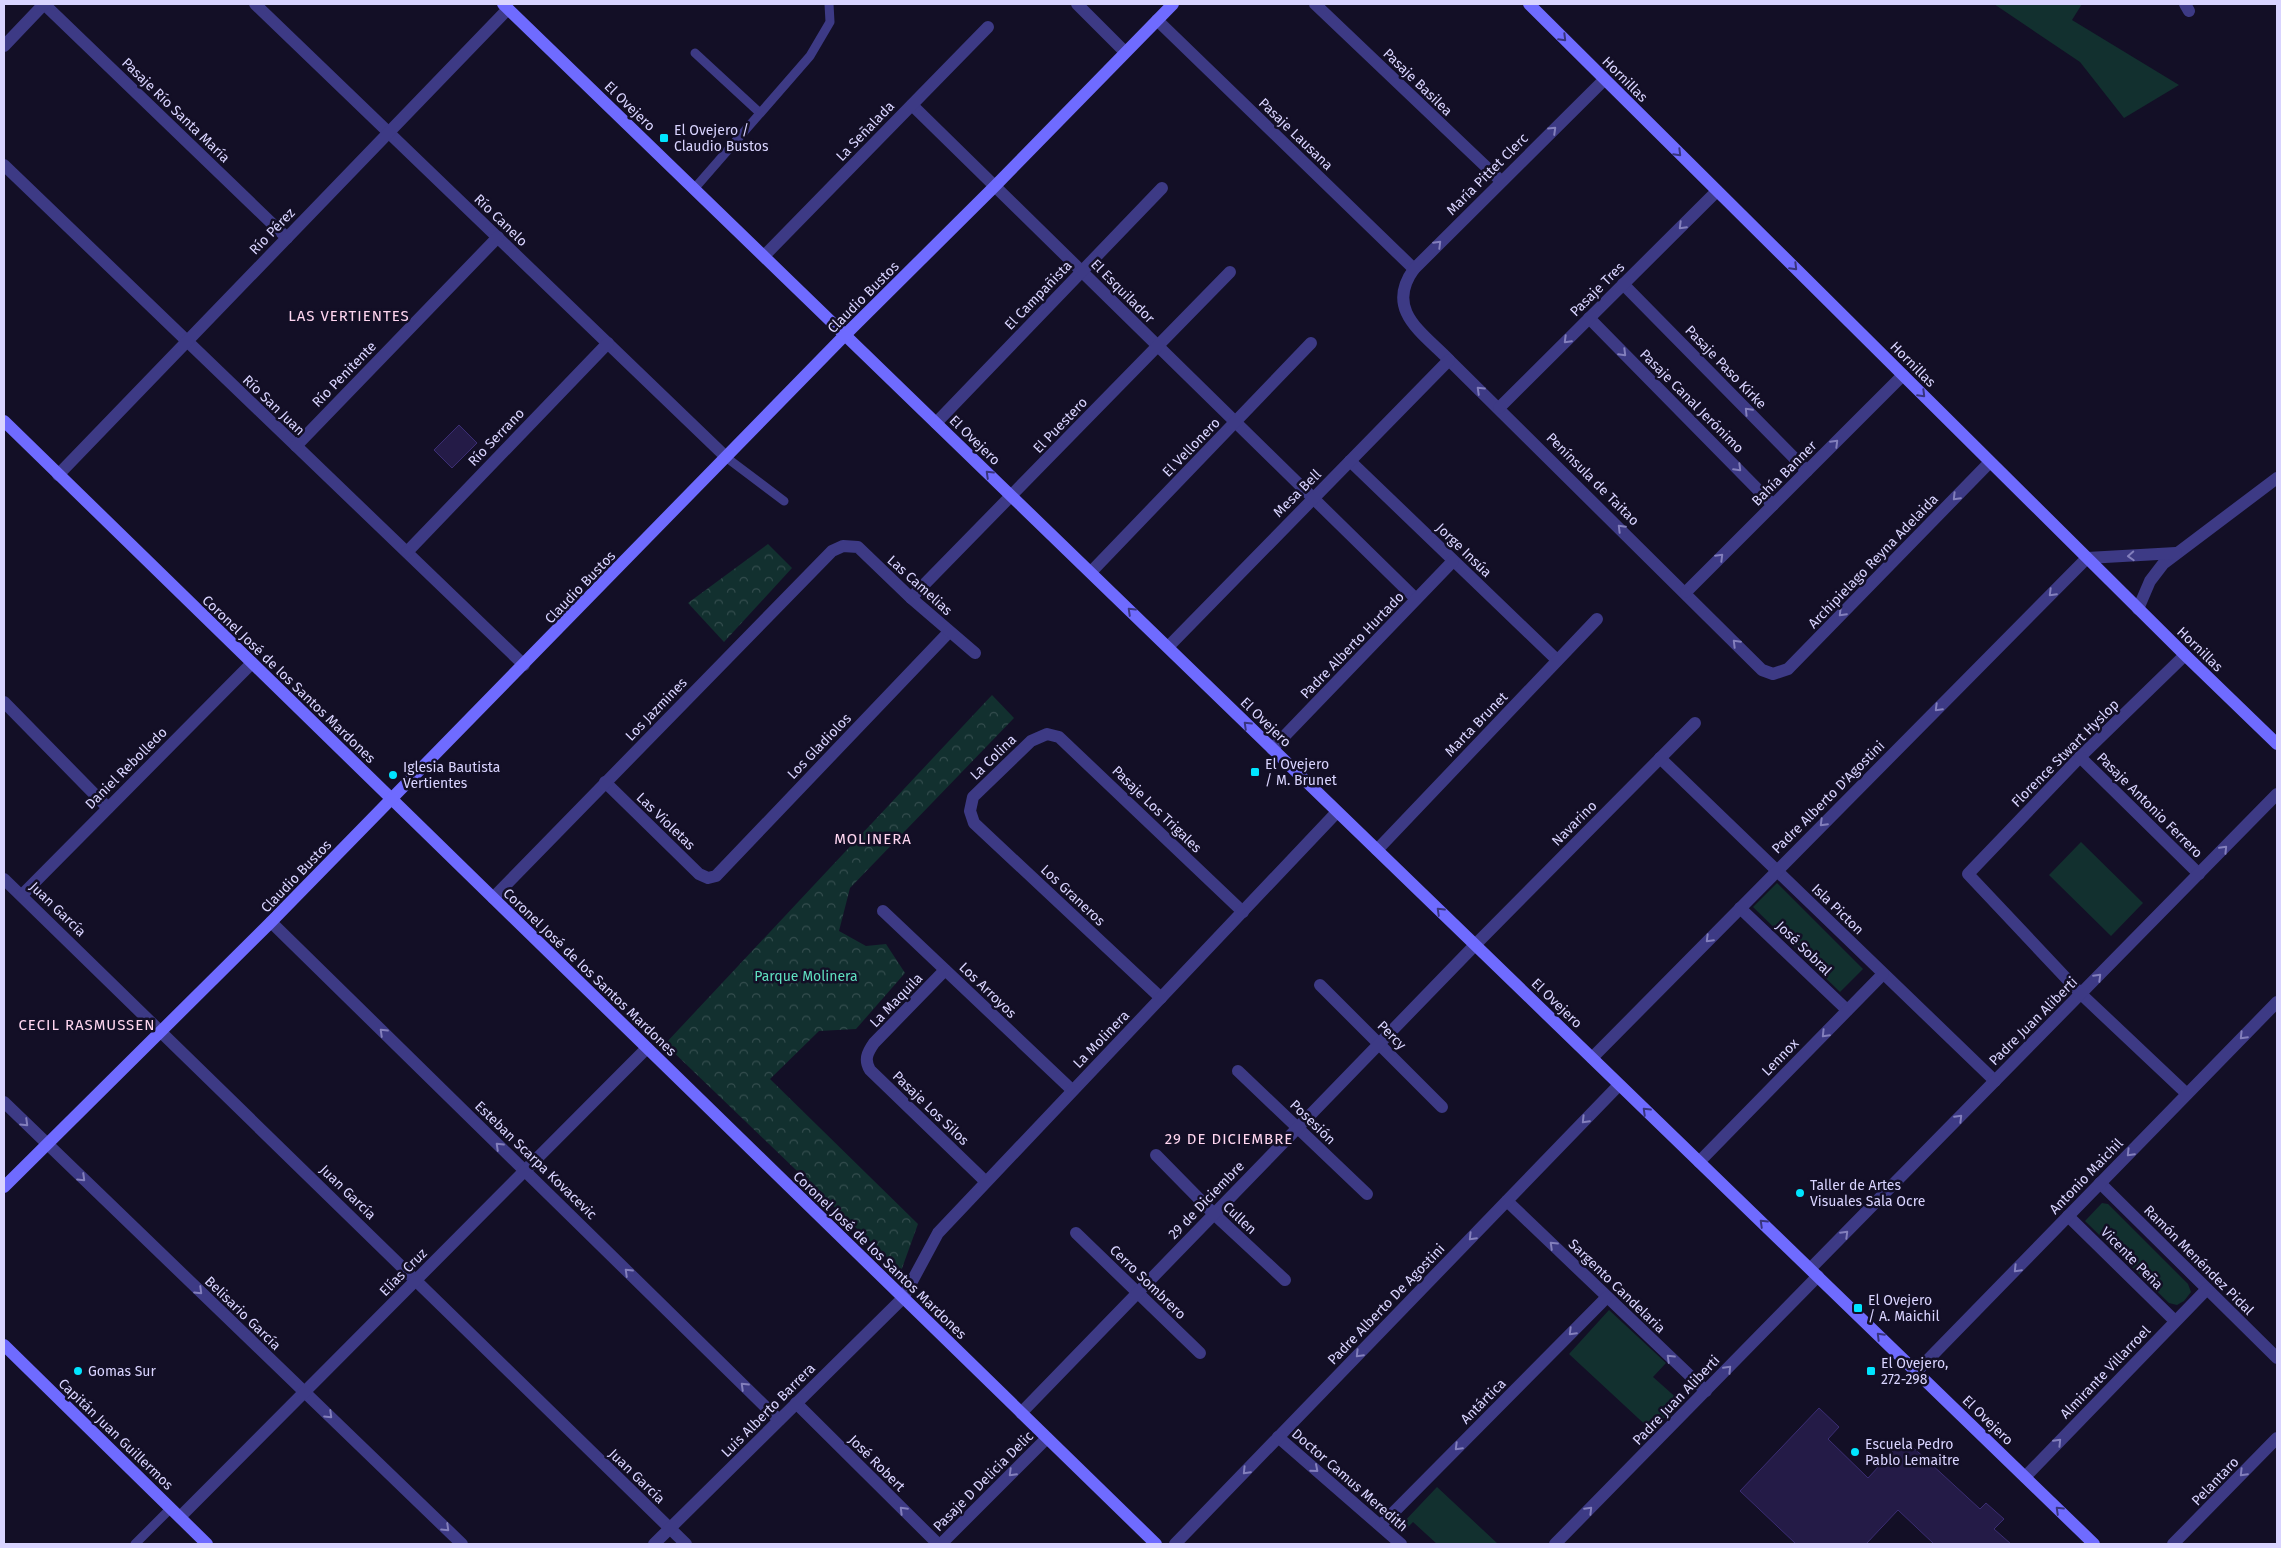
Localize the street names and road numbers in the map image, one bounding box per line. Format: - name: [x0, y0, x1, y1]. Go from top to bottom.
- street label: Pasaje Basilea: [1380, 45, 1456, 120]
- street label: Hornillas: [1598, 53, 1651, 106]
- street label: Pasaje Río Santa María: [118, 54, 233, 166]
- street label: El Ovejero: [601, 78, 659, 135]
- street label: Pasaje Lausana: [1255, 95, 1336, 174]
- street label: La Señalada: [833, 98, 898, 165]
- street label: María Pittet Clerc: [1443, 130, 1532, 219]
- street label: Río Canelo: [470, 191, 531, 250]
- street label: Río Pérez: [246, 204, 299, 258]
- street label: El Esquilador: [1087, 256, 1159, 327]
- street label: El Campañista: [1001, 257, 1076, 333]
- street label: Claudio Bustos: [824, 258, 903, 337]
- street label: Pasaje Tres: [1567, 258, 1628, 320]
- street label: Pasaje Paso Kirke: [1681, 322, 1770, 413]
- street label: Río Penitente: [309, 338, 380, 411]
- street label: Hornillas: [1886, 338, 1939, 391]
- street label: Pasaje Canal Jerónimo: [1636, 346, 1747, 457]
- street label: Río San Juan: [239, 372, 308, 439]
- street label: El Puestero: [1030, 394, 1091, 457]
- street label: Río Serrano: [465, 405, 528, 470]
- street label: El Ovejero: [946, 412, 1004, 469]
- street label: El Vellonero: [1159, 414, 1224, 480]
- street label: Península de Taitao: [1543, 429, 1643, 529]
- street label: Bahía Banner: [1748, 437, 1821, 509]
- street label: Mesa Bell: [1270, 466, 1325, 521]
- street label: Archipielago Reyna Adelaida: [1805, 491, 1942, 632]
- street label: Jorge Insúa: [1432, 520, 1495, 581]
- street label: Claudio Bustos: [541, 547, 620, 627]
- street label: Las Camelias: [884, 552, 956, 619]
- street label: Padre Alberto Hurtado: [1297, 588, 1408, 702]
- street label: Coronel José de los Santos Mardones: [199, 592, 379, 767]
- street label: Hornillas: [2173, 623, 2227, 676]
- street label: Los Jazmines: [622, 674, 691, 745]
- street label: Marta Brunet: [1441, 688, 1512, 760]
- street label: El Ovejero: [1237, 694, 1295, 751]
- street label: Florence Stwart Hyslop: [2008, 696, 2123, 811]
- street label: Los Gladiolos: [784, 710, 855, 783]
- street label: Daniel Rebolledo: [82, 724, 171, 813]
- street label: La Colina: [967, 731, 1020, 784]
- street label: Padre Alberto D'Agostini: [1768, 737, 1888, 857]
- street label: Pasaje Antonio Ferrero: [2093, 749, 2206, 862]
- street label: Pasaje Los Trigales: [1108, 762, 1205, 857]
- street label: Las Violetas: [633, 789, 699, 854]
- street label: Navarino: [1548, 797, 1601, 850]
- street label: Claudio Bustos: [257, 836, 336, 916]
- street label: Los Graneros: [1037, 861, 1109, 930]
- street label: Juan García: [26, 878, 89, 940]
- street label: Isla Picton: [1808, 880, 1867, 938]
- street label: Coronel José de los Santos Mardones: [500, 885, 680, 1060]
- street label: José Sobral: [1772, 918, 1835, 979]
- street label: Los Arroyos: [955, 959, 1020, 1022]
- street label: La Maquila: [866, 970, 926, 1031]
- street label: Padre Juan Aliberti: [1986, 974, 2081, 1069]
- street label: El Ovejero: [1528, 975, 1586, 1032]
- street label: La Molinera: [1070, 1007, 1133, 1072]
- street label: Percy: [1374, 1017, 1410, 1053]
- street label: Lennox: [1758, 1035, 1802, 1080]
- street label: Pasaje Los Silos: [889, 1068, 973, 1149]
- street label: Posesión: [1286, 1096, 1339, 1148]
- street label: Esteban Scarpa Kovacevic: [471, 1098, 600, 1223]
- street label: Antonio Maichil: [2046, 1135, 2127, 1218]
- street label: 29 de Diciembre: [1165, 1158, 1248, 1243]
- street label: Juan García: [316, 1161, 379, 1223]
- street label: Coronel José de los Santos Mardones: [790, 1168, 970, 1343]
- street label: Cullen: [1219, 1199, 1260, 1238]
- street label: Ramón Menéndez Pidal: [2140, 1202, 2257, 1319]
- street label: Vicente Peña: [2097, 1224, 2166, 1293]
- street label: Sargento Candelaria: [1565, 1236, 1669, 1337]
- street label: Padre Alberto De Agostini: [1324, 1240, 1448, 1368]
- street label: Cerro Sombrero: [1106, 1242, 1189, 1323]
- street label: Elías Cruz: [376, 1245, 431, 1300]
- street label: Belisario García: [201, 1273, 284, 1354]
- street label: Almirante Villarroel: [2057, 1322, 2154, 1422]
- street label: Padre Juan Aliberti: [1629, 1352, 1723, 1449]
- street label: Luis Alberto Barrera: [718, 1360, 819, 1461]
- street label: Capitán Juan Guillermos: [55, 1375, 177, 1494]
- street label: Antártica: [1457, 1375, 1510, 1428]
- street label: El Ovejero: [1959, 1392, 2017, 1449]
- street label: Doctor Camus Meredith: [1288, 1425, 1411, 1535]
- street label: Pasaje D Delicia Delic: [930, 1427, 1037, 1535]
- street label: José Robert: [845, 1431, 909, 1496]
- street label: Juan García: [605, 1445, 668, 1507]
- street label: Pelantaro: [2188, 1454, 2243, 1509]

